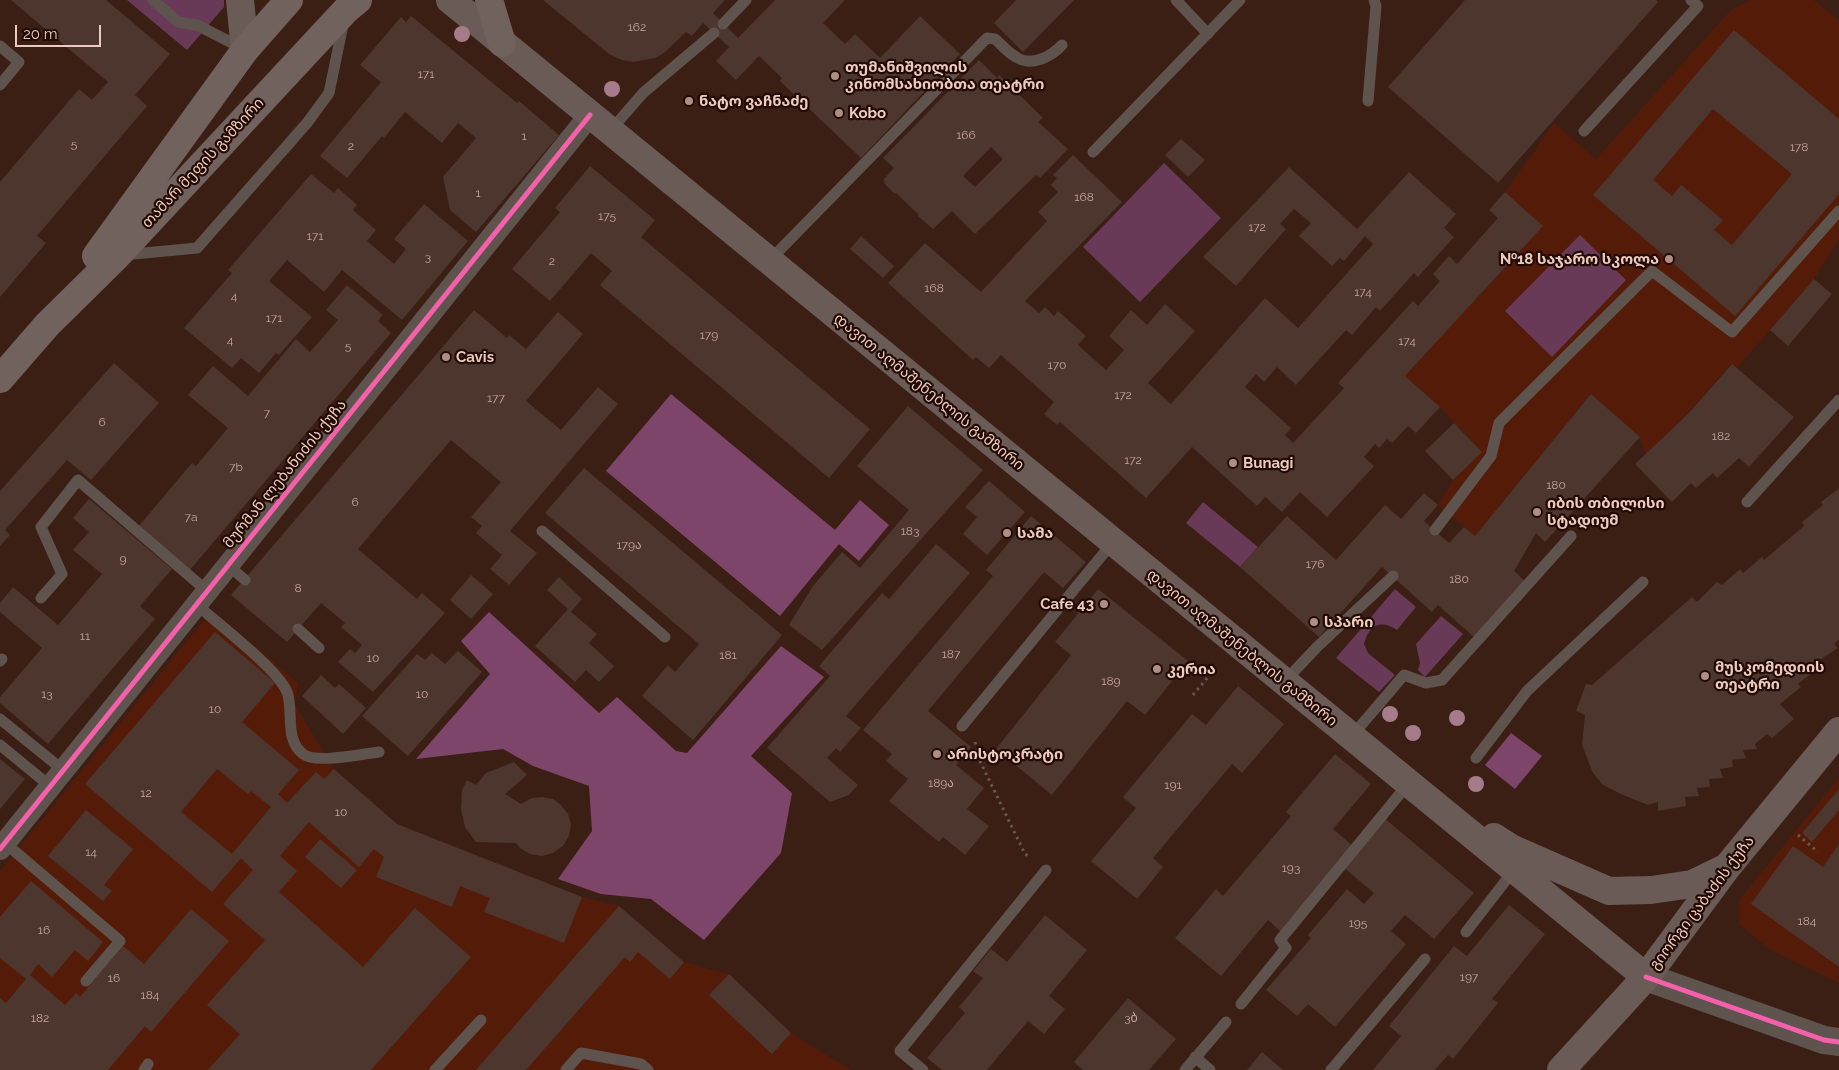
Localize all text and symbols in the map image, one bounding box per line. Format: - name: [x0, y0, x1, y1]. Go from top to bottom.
- scale bar: [18, 15, 104, 47]
- house number: 162: [628, 20, 646, 34]
- text: 20 m: [23, 25, 58, 43]
- place label: თუმანიშვილის კინომსახიობთა თეატრი: [845, 58, 1044, 93]
- house number: 171: [418, 67, 434, 81]
- marker: თუმანიშვილის კინომსახიობთა თეატრი: [829, 70, 841, 82]
- place label: ნატო ვაჩნაძე: [699, 92, 808, 110]
- street label: თამარ მეფის გამზირი: [138, 94, 268, 232]
- marker: ნატო ვაჩნაძე: [683, 95, 695, 107]
- place label: Kobo: [849, 104, 886, 122]
- marker: Kobo: [833, 107, 845, 119]
- house number: 166: [956, 128, 976, 142]
- house number: 1: [521, 129, 527, 143]
- house number: 5: [71, 137, 77, 151]
- house number: 2: [348, 139, 354, 153]
- house number: 178: [1790, 140, 1808, 154]
- house number: 1: [475, 186, 481, 200]
- house number: 168: [1074, 190, 1094, 204]
- house number: 175: [598, 209, 616, 223]
- house number: 172: [1248, 220, 1266, 234]
- house number: 171: [307, 229, 323, 243]
- house number: 3: [425, 250, 431, 264]
- place label: №18 საჯარო სკოლა: [1500, 250, 1659, 268]
- marker: №18 საჯარო სკოლა: [1663, 253, 1675, 265]
- house number: 2: [549, 254, 555, 268]
- house number: 168: [924, 281, 944, 295]
- house number: 174: [1354, 285, 1372, 299]
- house number: 4: [231, 289, 237, 303]
- street label: დავით აღმაშენებლის გამზირი: [830, 310, 1028, 474]
- house number: 171: [266, 311, 282, 325]
- house number: 179: [700, 328, 718, 342]
- house number: 4: [227, 333, 233, 347]
- house number: 174: [1398, 334, 1416, 348]
- house number: 5: [345, 339, 351, 353]
- place label: Cavis: [456, 348, 494, 366]
- marker: Cavis: [440, 351, 452, 363]
- house number: 170: [1048, 358, 1066, 372]
- house number: 172: [1114, 388, 1132, 402]
- house number: 177: [487, 391, 505, 405]
- street label: მურმან ლებანიძის ქუჩა: [219, 396, 351, 552]
- house number: 7: [264, 406, 270, 420]
- house number: 6: [98, 415, 106, 429]
- house number: 182: [1712, 429, 1730, 443]
- house number: 172: [1124, 453, 1142, 467]
- place label: Bunagi: [1243, 454, 1293, 472]
- marker: Bunagi: [1227, 457, 1239, 469]
- house number: 7b: [229, 460, 243, 474]
- house number: 180: [1546, 478, 1566, 492]
- place label: იბის თბილისი სტადიუმ: [1547, 494, 1665, 529]
- house number: 6: [351, 495, 359, 509]
- marker: იბის თბილისი სტადიუმ: [1531, 506, 1543, 518]
- house number: 7a: [185, 510, 197, 524]
- house number: 183: [901, 524, 919, 538]
- place label: სამა: [1017, 524, 1053, 542]
- marker: სამა: [1001, 527, 1013, 539]
- house number: 179ა: [616, 538, 642, 552]
- house number: 9: [119, 552, 127, 566]
- house number: 176: [1306, 557, 1324, 571]
- street label: დავით აღმაშენებლის გამზირი: [1143, 566, 1341, 730]
- house number: 180: [1449, 572, 1469, 586]
- house number: 8: [294, 581, 302, 595]
- place label: Cafe 43: [1040, 595, 1094, 613]
- marker: Cafe 43: [1098, 598, 1110, 610]
- place label: სპარი: [1324, 613, 1373, 631]
- marker: სპარი: [1308, 616, 1320, 628]
- house number: 11: [80, 629, 90, 643]
- house number: 187: [942, 647, 960, 661]
- house number: 181: [719, 648, 737, 662]
- house number: 10: [367, 651, 379, 665]
- place label: მუსკომედიის თეატრი: [1715, 658, 1824, 693]
- place label: კერია: [1167, 660, 1216, 678]
- marker: კერია: [1151, 663, 1163, 675]
- marker: მუსკომედიის თეატრი: [1699, 670, 1711, 682]
- house number: 189: [1101, 674, 1121, 688]
- house number: 13: [41, 687, 53, 701]
- house number: 10: [416, 687, 428, 701]
- house number: 10: [209, 702, 221, 716]
- place label: არისტოკრატი: [947, 745, 1063, 763]
- marker: არისტოკრატი: [931, 748, 943, 760]
- house number: 189ა: [928, 776, 954, 790]
- house number: 191: [1164, 778, 1182, 792]
- house number: 12: [140, 786, 152, 800]
- house number: 10: [335, 805, 347, 819]
- street label: გიორგი ცაბაძის ქუჩა: [1646, 832, 1758, 974]
- house number: 14: [85, 845, 97, 859]
- house number: 193: [1282, 861, 1300, 875]
- house number: 184: [1798, 914, 1816, 928]
- house number: 195: [1349, 916, 1367, 930]
- house number: 16: [38, 923, 50, 937]
- house number: 197: [1460, 970, 1478, 984]
- house number: 16: [108, 971, 120, 985]
- house number: 184: [141, 988, 159, 1002]
- house number: 182: [31, 1011, 49, 1025]
- house number: 3ბ: [1124, 1011, 1138, 1025]

